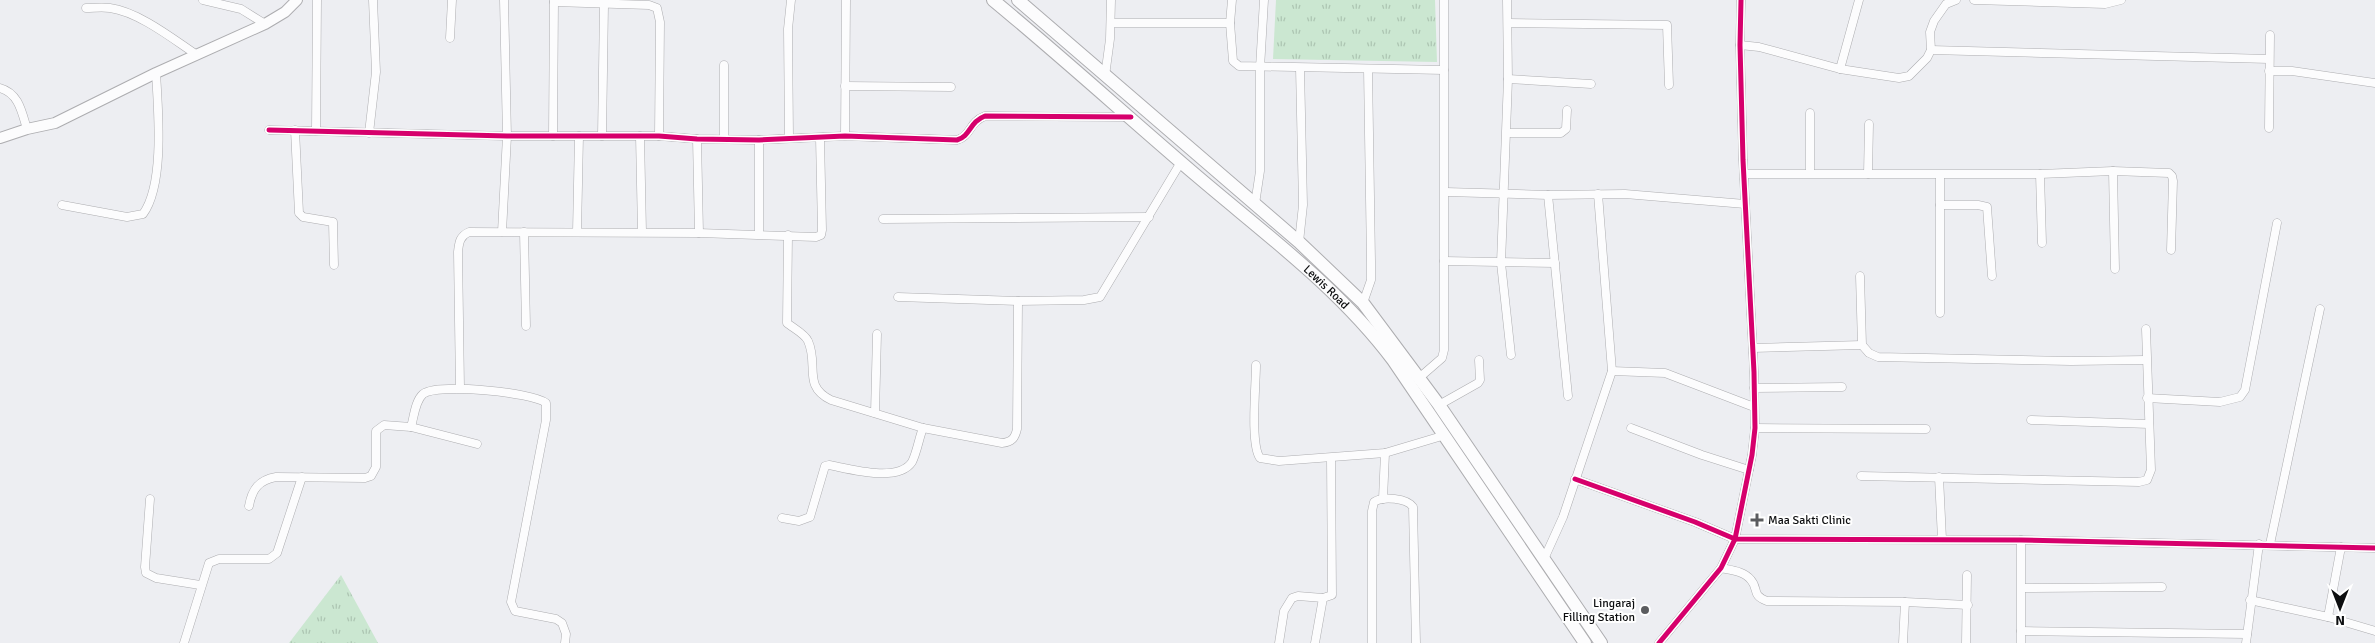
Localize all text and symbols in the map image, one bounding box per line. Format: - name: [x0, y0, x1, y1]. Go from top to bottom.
- street label: Lewis Road: [1300, 262, 1353, 312]
- marker: Maa Sakti Clinic: [1750, 513, 1764, 527]
- place label: Maa Sakti Clinic: [1768, 513, 1851, 528]
- north arrow: [2315, 583, 2365, 633]
- place label: Lingaraj Filling Station: [1563, 596, 1635, 625]
- marker: Lingaraj Filling Station: [1639, 604, 1651, 616]
- text: N: [2335, 612, 2345, 629]

